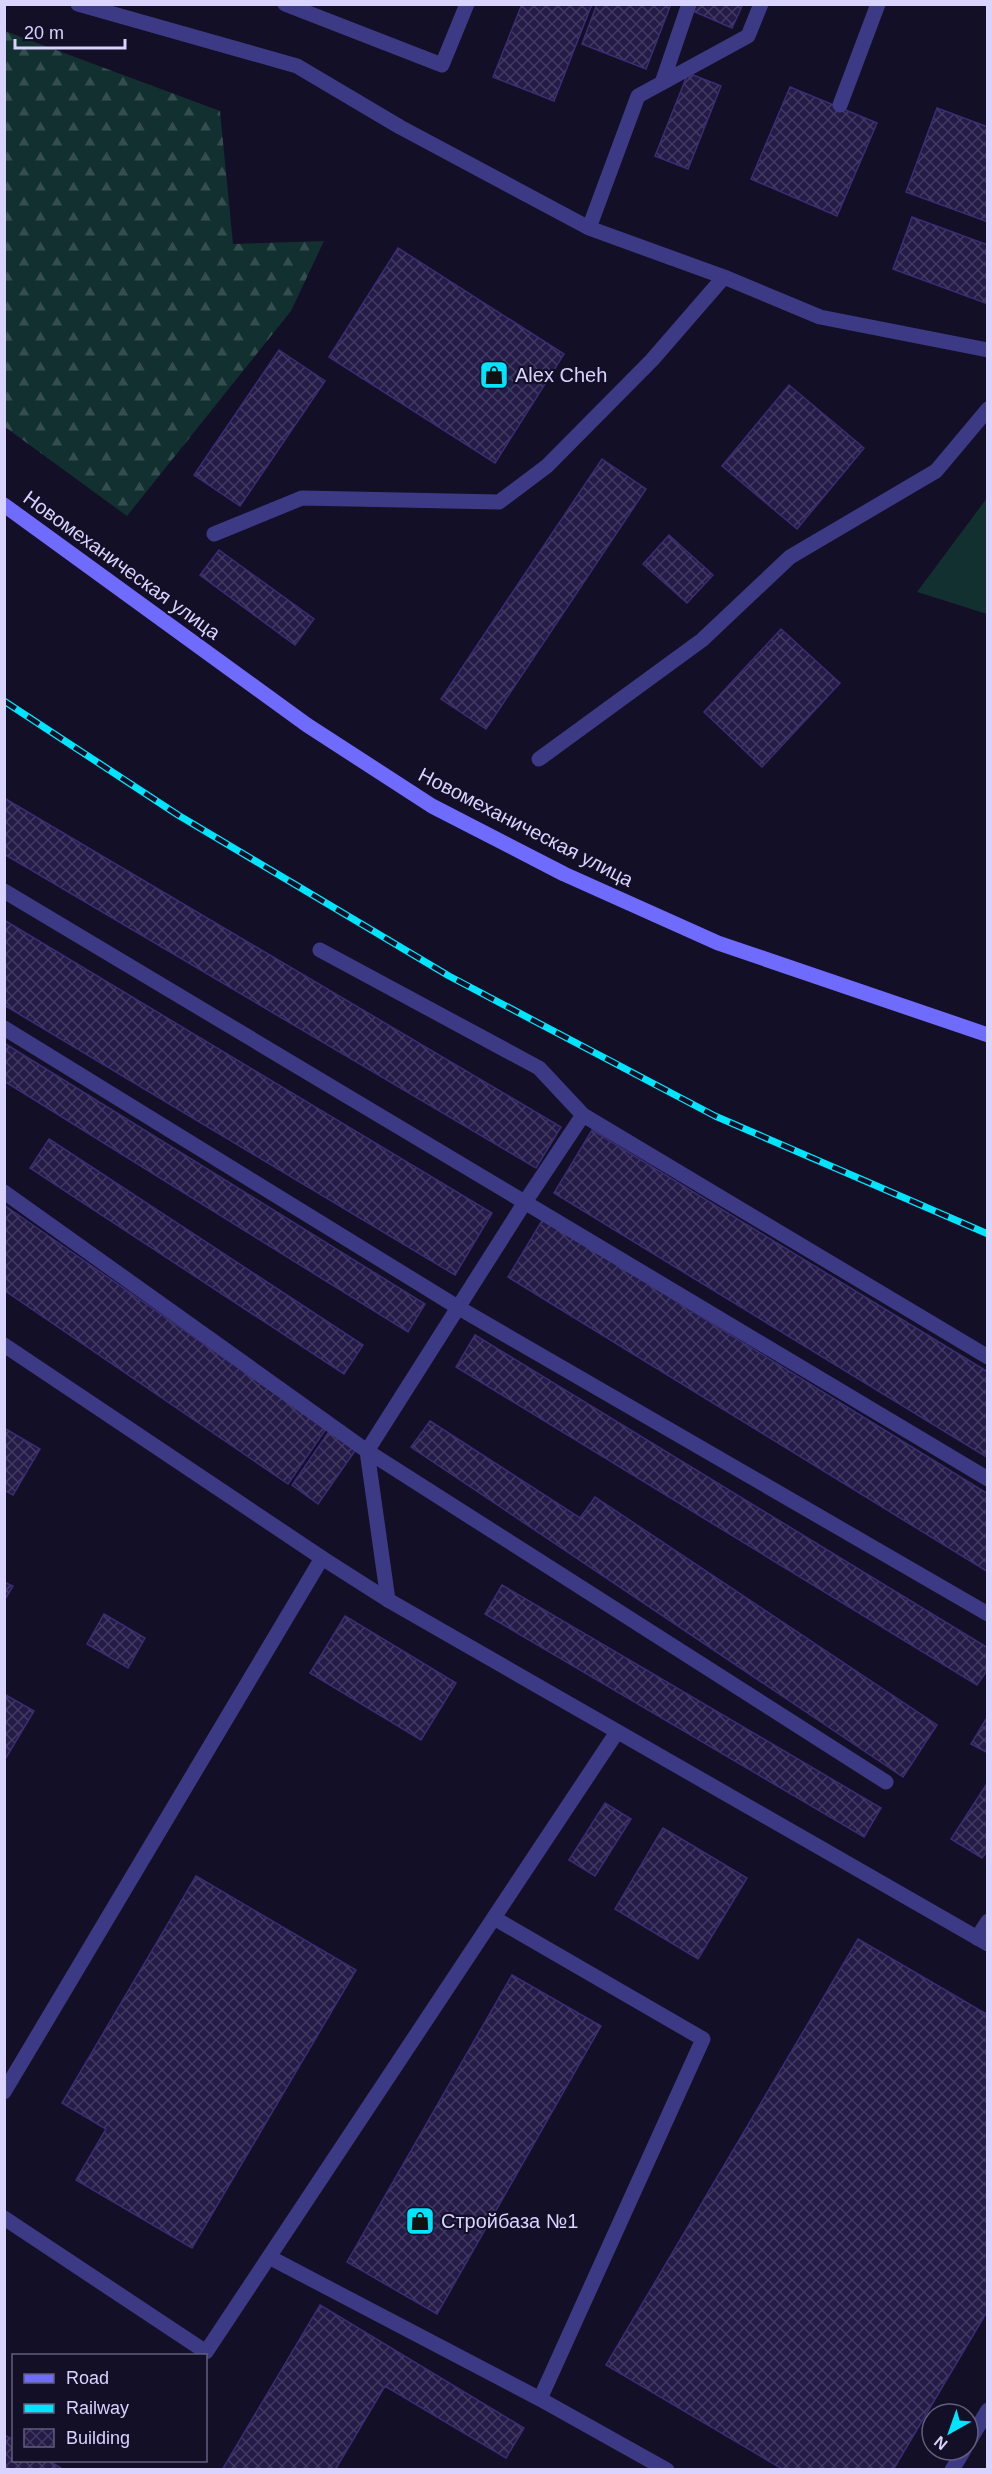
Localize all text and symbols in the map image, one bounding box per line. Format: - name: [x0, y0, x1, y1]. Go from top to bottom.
- scale bar: [15, 12, 124, 50]
- text: 20 m: [24, 23, 64, 43]
- shop icon: Alex Cheh: [478, 359, 510, 391]
- place label: Alex Cheh: [515, 364, 607, 386]
- street label: Новомеханическая улица: [19, 486, 225, 644]
- street label: Новомеханическая улица: [415, 763, 638, 891]
- shop icon: Стройбаза №1: [404, 2205, 436, 2237]
- place label: Стройбаза №1: [441, 2210, 578, 2232]
- legend: [12, 2354, 207, 2462]
- text: Road: [66, 2368, 109, 2388]
- text: Railway: [66, 2398, 129, 2418]
- north arrow: [920, 2402, 980, 2462]
- text: Building: [66, 2428, 130, 2448]
- text: N: [931, 2433, 951, 2453]

